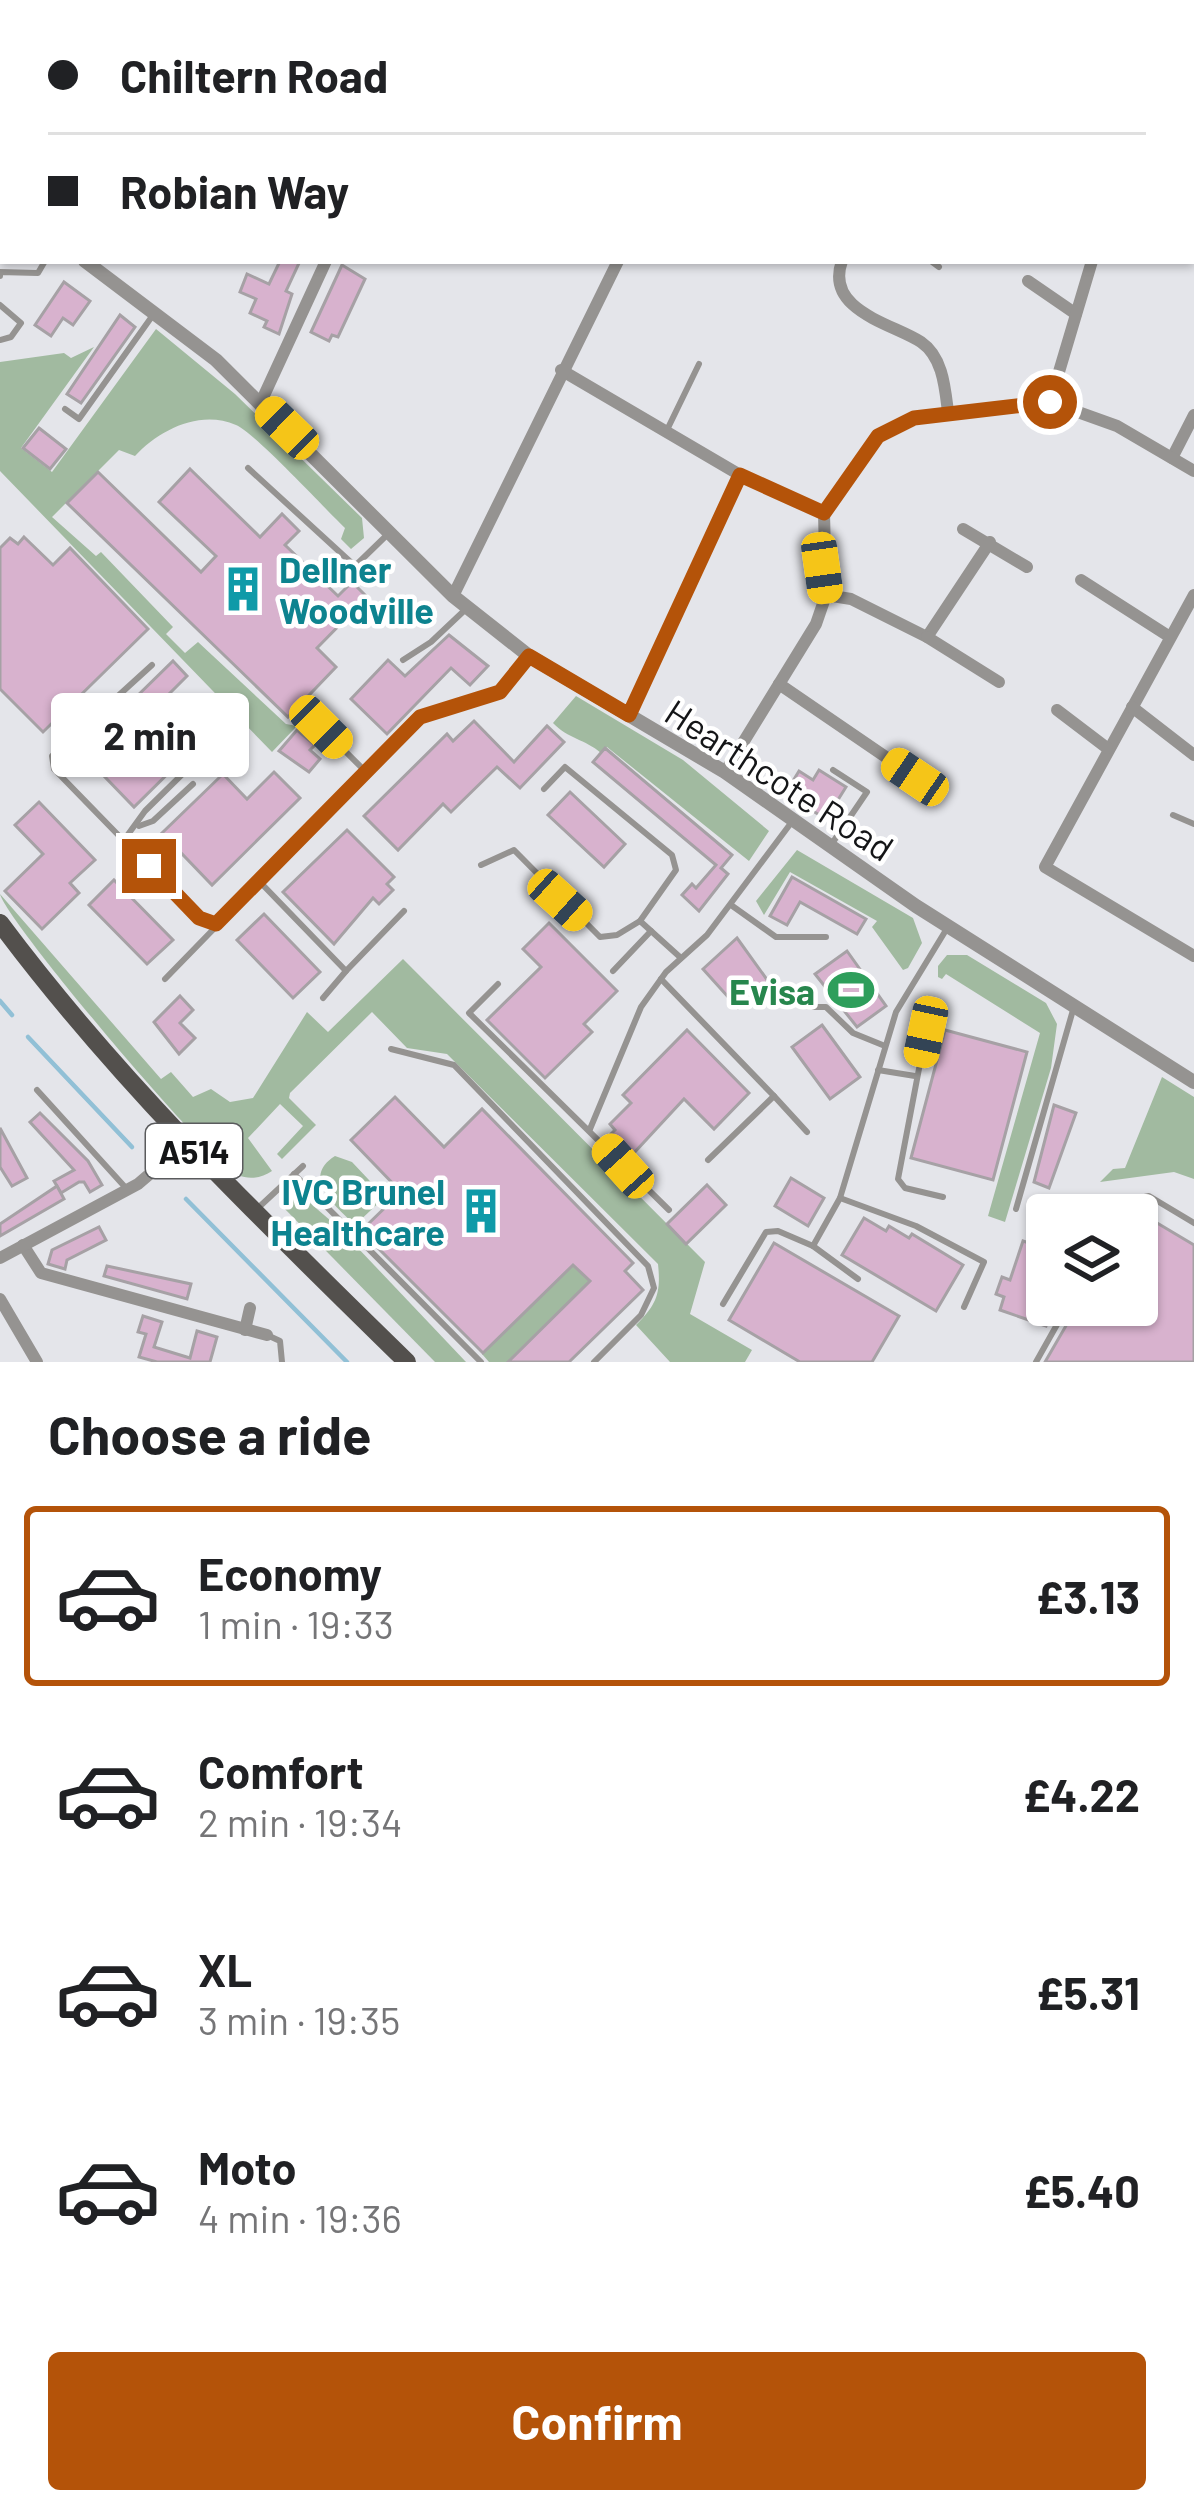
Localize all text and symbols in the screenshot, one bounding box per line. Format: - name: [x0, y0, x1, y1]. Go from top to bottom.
- text: Chiltern Road: [120, 48, 388, 102]
- text: Robian Way: [120, 164, 349, 218]
- route start: [1023, 375, 1077, 429]
- car: [249, 390, 325, 466]
- car: [799, 530, 845, 606]
- place label: Dellner Woodville: [279, 547, 434, 631]
- building icon: Dellner Woodville: [218, 564, 268, 614]
- car: [283, 689, 359, 765]
- street label: Hearthcote Road: [658, 689, 902, 869]
- callout: 2 min: [50, 692, 248, 776]
- text: 2 min: [103, 711, 197, 758]
- car: [875, 742, 955, 812]
- route end: [122, 839, 176, 893]
- car: [521, 863, 599, 937]
- sports icon: Evisa: [826, 965, 876, 1015]
- place label: Evisa: [729, 969, 815, 1012]
- car: [901, 993, 951, 1071]
- road number: A514: [146, 1124, 242, 1178]
- car: [586, 1127, 660, 1205]
- place label: IVC Brunel Healthcare: [271, 1169, 445, 1253]
- building icon: IVC Brunel Healthcare: [456, 1186, 506, 1236]
- map controls: [1026, 1194, 1158, 1326]
- button: layers: [1026, 1194, 1158, 1326]
- text: Choose a ride: [48, 1401, 372, 1466]
- icon: car: [54, 1542, 162, 1650]
- text: Economy: [198, 1546, 382, 1600]
- text: £3.13: [1036, 1569, 1140, 1623]
- text: 1 min · 19:33: [198, 1600, 394, 1647]
- icon: car: [54, 1740, 162, 1848]
- text: Comfort: [198, 1744, 364, 1798]
- text: £4.22: [1023, 1767, 1140, 1821]
- text: 2 min · 19:34: [198, 1798, 402, 1845]
- icon: car: [54, 1938, 162, 2046]
- text: XL: [198, 1942, 252, 1996]
- text: £5.31: [1036, 1965, 1140, 2019]
- text: 3 min · 19:35: [198, 1996, 400, 2043]
- icon: car: [54, 2136, 162, 2244]
- text: Moto: [198, 2140, 296, 2194]
- text: £5.40: [1023, 2163, 1140, 2217]
- text: 4 min · 19:36: [198, 2194, 402, 2241]
- button: Confirm: [48, 2352, 1146, 2490]

